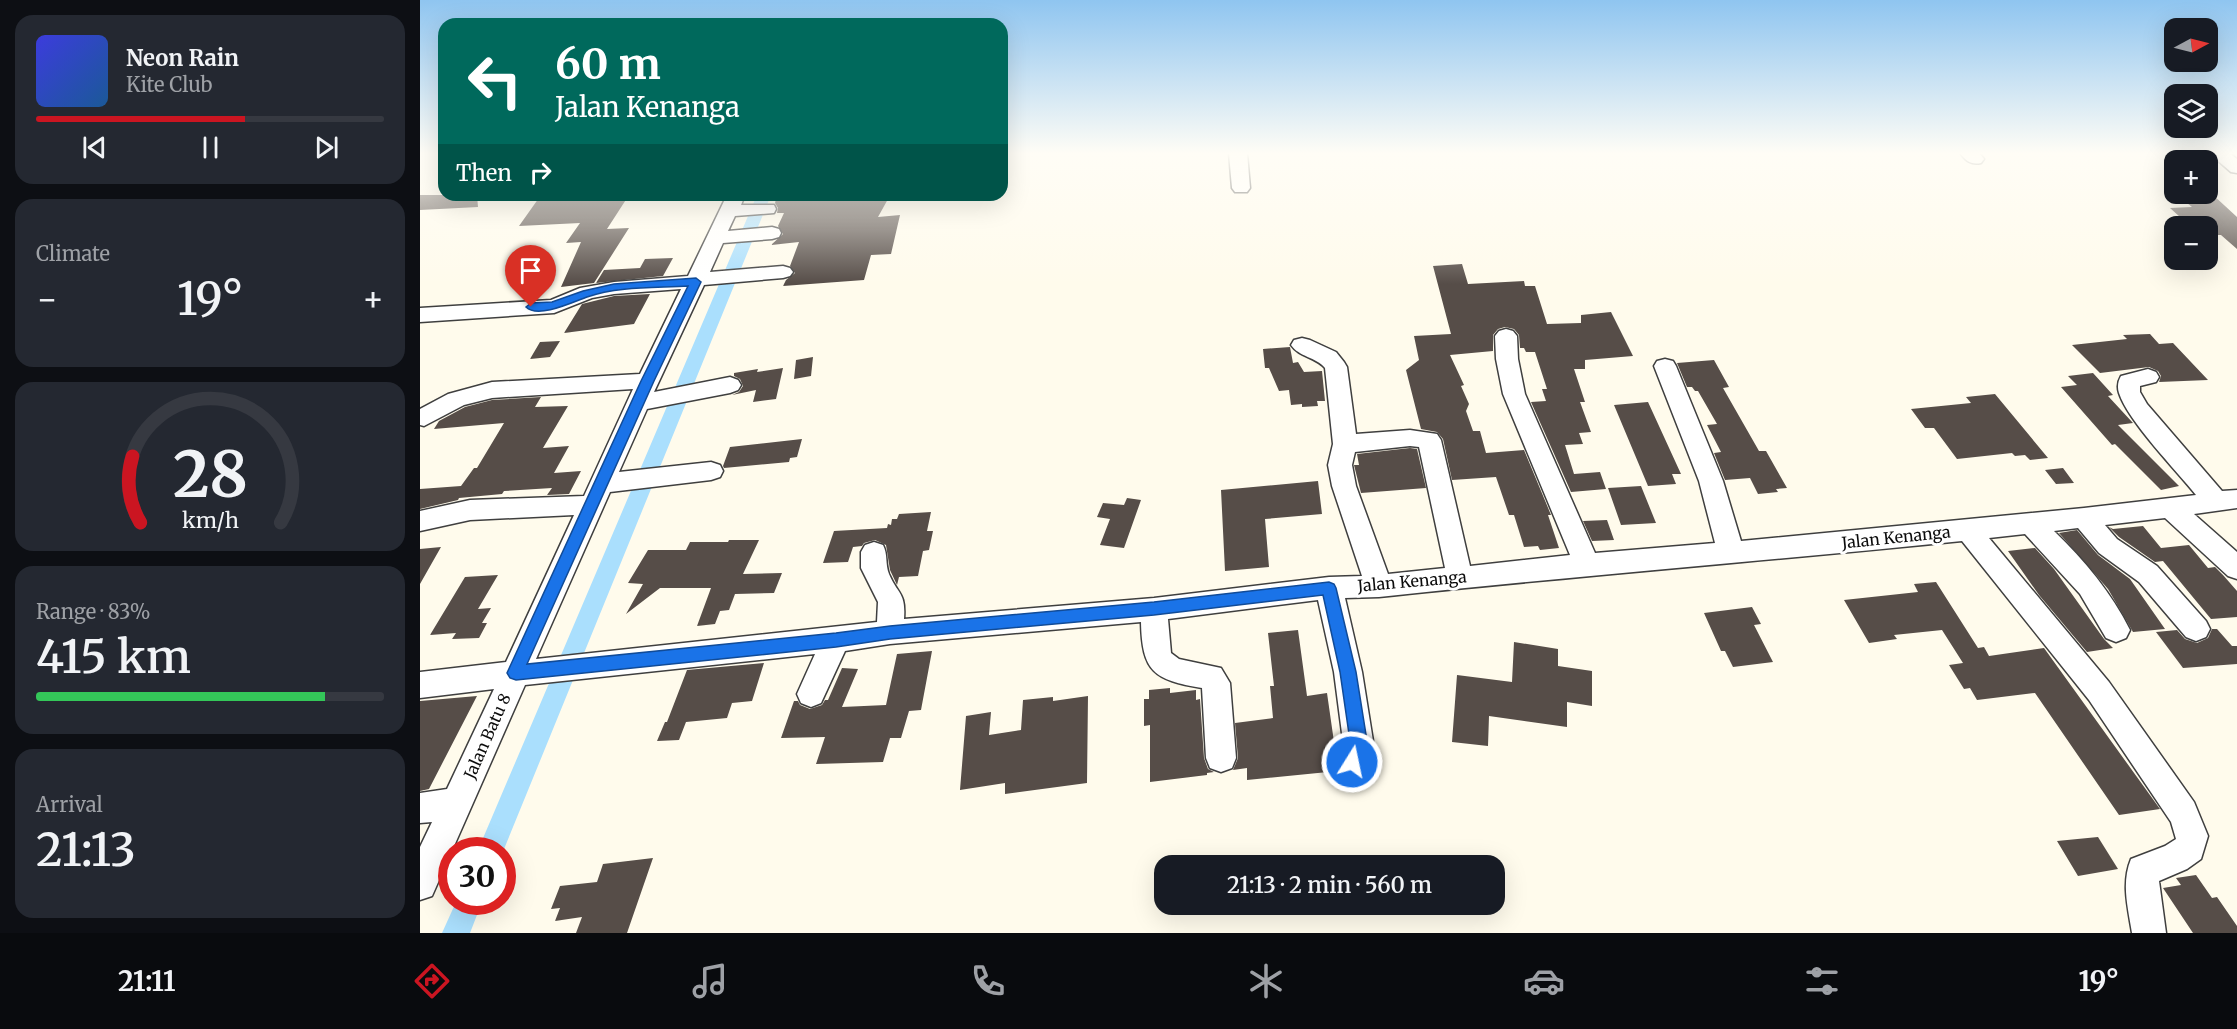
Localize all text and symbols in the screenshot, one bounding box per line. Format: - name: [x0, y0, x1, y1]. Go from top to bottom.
- north arrow: [2164, 18, 2218, 72]
- map controls: [2164, 18, 2218, 270]
- text: 60 m: [555, 38, 661, 90]
- icon: left: [456, 42, 534, 120]
- text: Neon Rain: [126, 44, 239, 72]
- text: Kite Club: [126, 72, 212, 97]
- button: layers: [2164, 84, 2218, 138]
- text: Jalan Kenanga: [555, 90, 740, 124]
- icon: previous: [78, 131, 111, 164]
- icon: pause: [194, 131, 227, 164]
- icon: next: [310, 131, 343, 164]
- button: +: [2164, 150, 2218, 204]
- icon: right: [524, 156, 557, 189]
- text: Then: [456, 159, 512, 187]
- button: −: [2164, 216, 2218, 270]
- text: Climate: [36, 241, 110, 266]
- pin: [505, 245, 556, 307]
- icon: arrive: [514, 254, 547, 287]
- text: 19°: [177, 271, 243, 327]
- text: −: [36, 279, 58, 320]
- text: +: [362, 279, 384, 320]
- text: 28: [173, 437, 247, 515]
- text: km/h: [182, 508, 238, 535]
- street label: Jalan Kenanga: [1840, 521, 1952, 553]
- street label: Jalan Kenanga: [1356, 566, 1468, 596]
- text: Range · 83%: [36, 599, 150, 624]
- text: 415 km: [36, 629, 191, 685]
- street label: Jalan Batu 8: [459, 690, 515, 783]
- position arrow: [1320, 730, 1384, 794]
- text: Arrival: [36, 792, 103, 817]
- text: 21:13: [36, 822, 136, 878]
- speed limit sign: 30: [438, 837, 516, 915]
- text: 21:13 · 2 min · 560 m: [1227, 871, 1432, 899]
- icon: directions: [411, 960, 453, 1002]
- icon: music: [689, 960, 731, 1002]
- icon: phone: [967, 960, 1009, 1002]
- icon: climate: [1245, 960, 1287, 1002]
- icon: car: [1523, 960, 1565, 1002]
- icon: filters: [1801, 960, 1843, 1002]
- text: 21:11: [118, 964, 176, 998]
- text: 19°: [2079, 964, 2119, 998]

